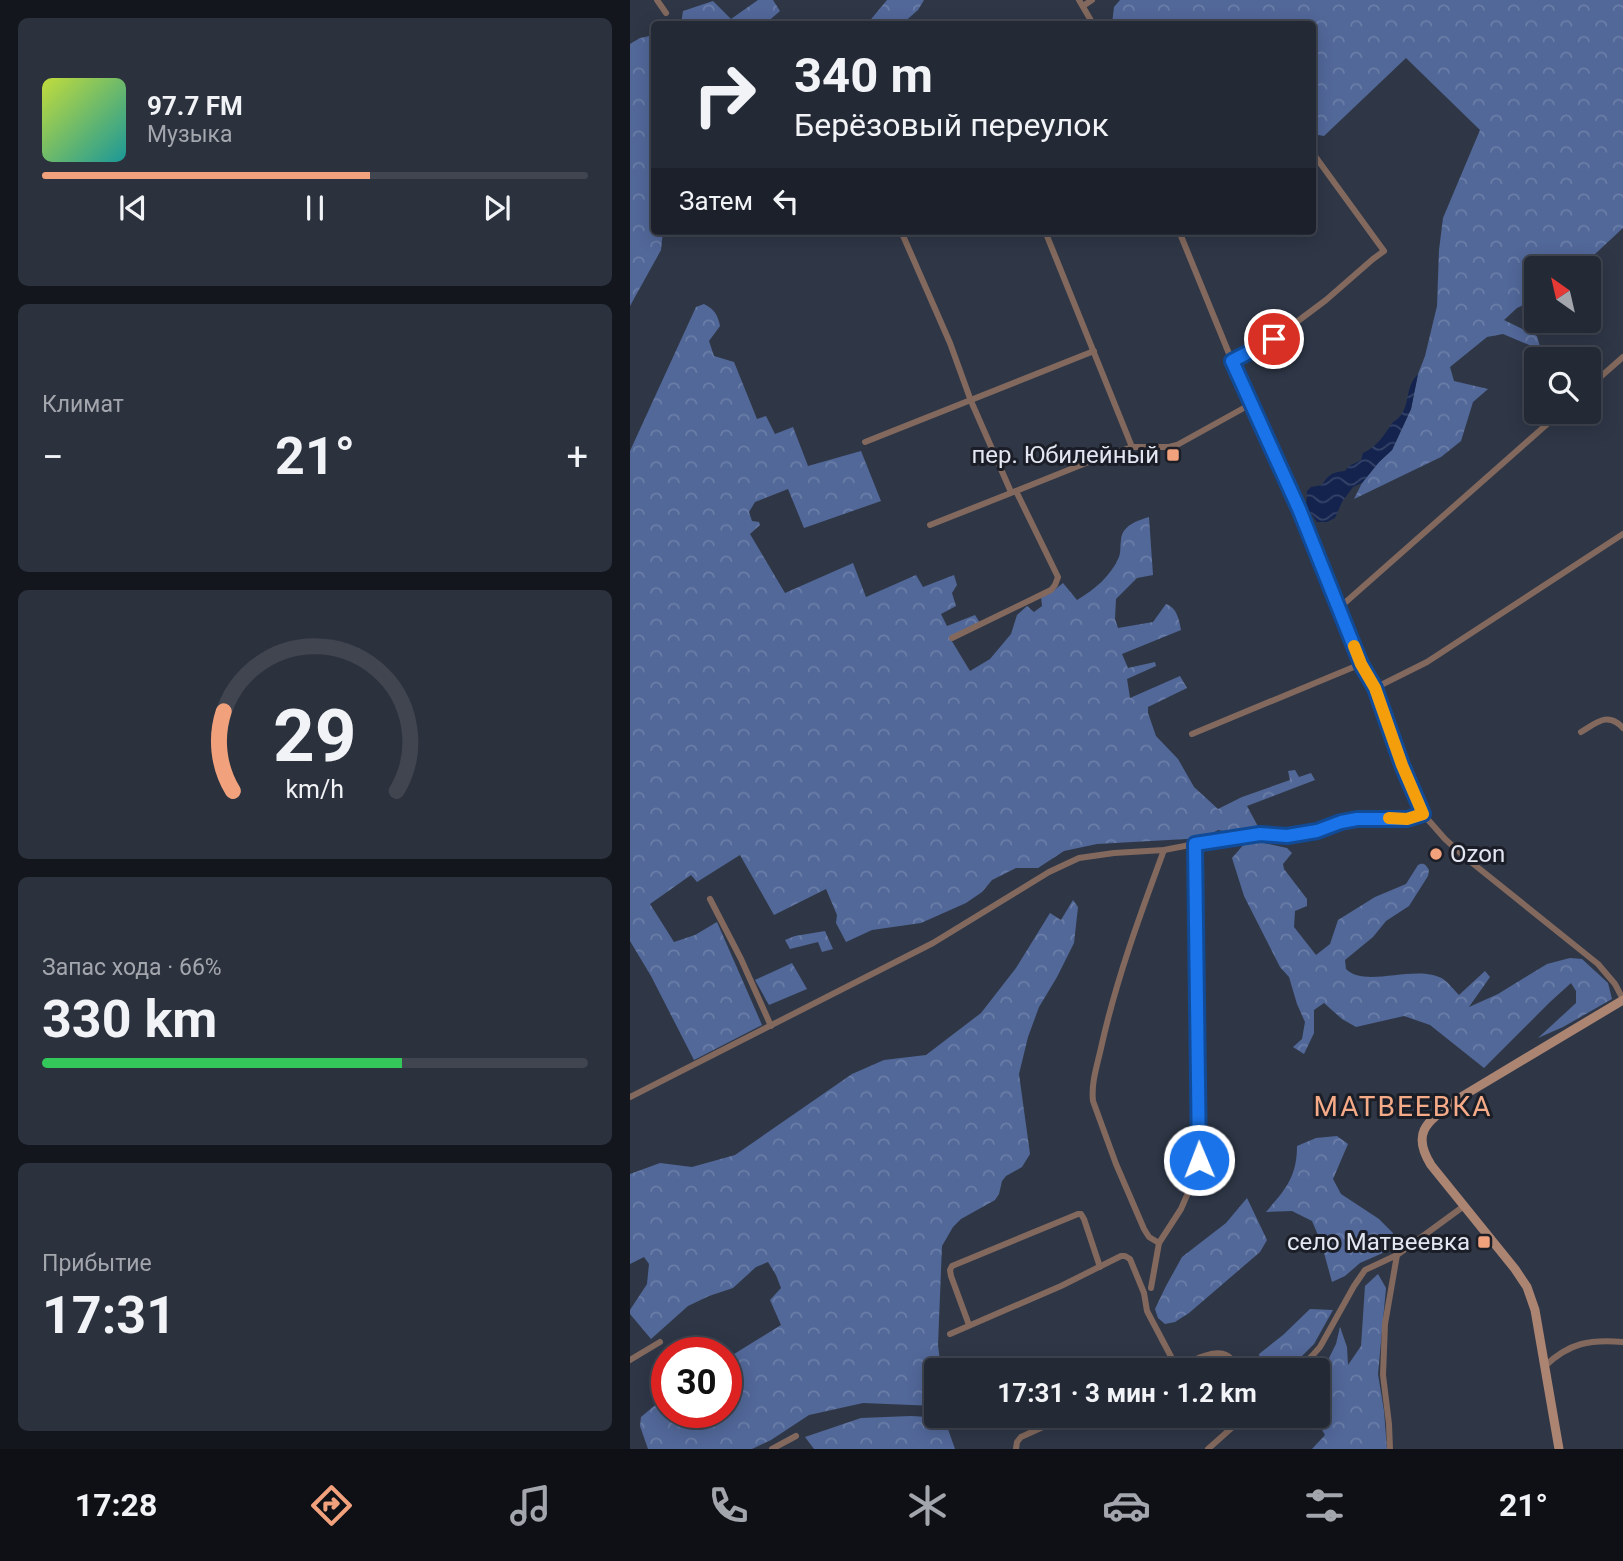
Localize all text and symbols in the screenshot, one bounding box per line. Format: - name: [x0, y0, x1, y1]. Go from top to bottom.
- text: 340 m: [794, 47, 933, 104]
- icon: right: [679, 49, 770, 140]
- text: 97.7 FM: [147, 91, 243, 121]
- text: Берёзовый переулок: [794, 106, 1109, 144]
- text: Музыка: [147, 121, 232, 148]
- icon: left: [767, 182, 805, 220]
- text: Затем: [679, 186, 753, 216]
- icon: previous: [114, 189, 152, 227]
- icon: pause: [296, 189, 334, 227]
- icon: next: [478, 189, 516, 227]
- north arrow: [1524, 256, 1601, 332]
- map controls: [1524, 256, 1601, 424]
- pin: [1244, 309, 1304, 369]
- icon: arrive: [1255, 320, 1293, 358]
- button: search: [1524, 347, 1601, 424]
- text: Климат: [42, 391, 124, 418]
- text: 21°: [275, 426, 355, 487]
- text: −: [42, 435, 64, 479]
- text: +: [566, 435, 588, 479]
- place label: пер. Юбилейный: [972, 441, 1159, 469]
- marker: пер. Юбилейный: [1165, 447, 1181, 463]
- text: 29: [273, 693, 357, 779]
- text: km/h: [286, 774, 344, 803]
- place label: Ozon: [1450, 840, 1505, 868]
- marker: Ozon: [1428, 846, 1444, 862]
- text: Запас хода · 66%: [42, 954, 222, 981]
- text: 330 km: [42, 989, 217, 1050]
- district label: МАТВЕЕВКА: [1314, 1090, 1492, 1123]
- position arrow: [1162, 1123, 1236, 1197]
- place label: село Матвеевка: [1287, 1228, 1470, 1256]
- marker: село Матвеевка: [1476, 1234, 1492, 1250]
- text: Прибытие: [42, 1250, 152, 1277]
- text: 17:31: [42, 1285, 176, 1346]
- speed limit sign: 30: [651, 1337, 742, 1428]
- text: 17:31 · 3 мин · 1.2 km: [997, 1378, 1257, 1408]
- icon: directions: [307, 1481, 356, 1530]
- icon: music: [506, 1481, 555, 1530]
- icon: phone: [704, 1481, 753, 1530]
- icon: climate: [903, 1481, 952, 1530]
- icon: car: [1102, 1481, 1151, 1530]
- icon: filters: [1300, 1481, 1349, 1530]
- text: 17:28: [75, 1486, 157, 1524]
- text: 21°: [1499, 1486, 1548, 1524]

